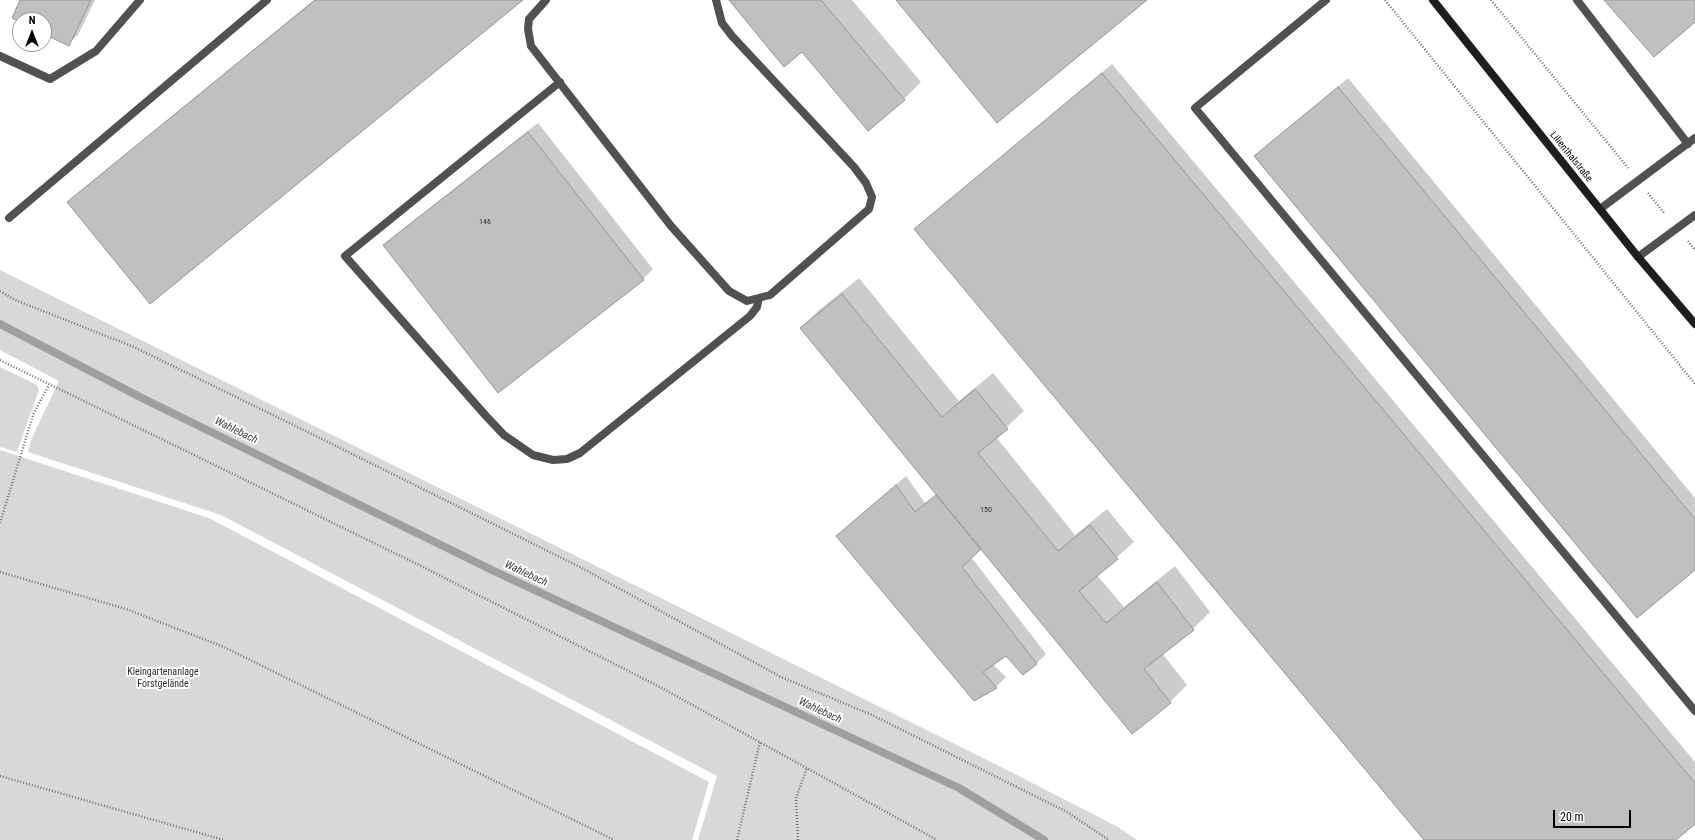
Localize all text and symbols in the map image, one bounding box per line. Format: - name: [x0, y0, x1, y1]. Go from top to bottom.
- north arrow: [12, 12, 52, 52]
- text: N: [29, 14, 35, 27]
- street label: Lilienthalstraße: [1547, 129, 1595, 185]
- house number: 146: [479, 217, 491, 227]
- water label: Wahlebach: [212, 415, 260, 447]
- house number: 150: [980, 505, 992, 515]
- water label: Wahlebach: [502, 558, 550, 590]
- park label: Kleingartenanlage Forstgelände: [127, 666, 199, 690]
- water label: Wahlebach: [796, 695, 844, 727]
- scale bar: [1555, 802, 1633, 828]
- text: 20 m: [1560, 810, 1584, 824]

